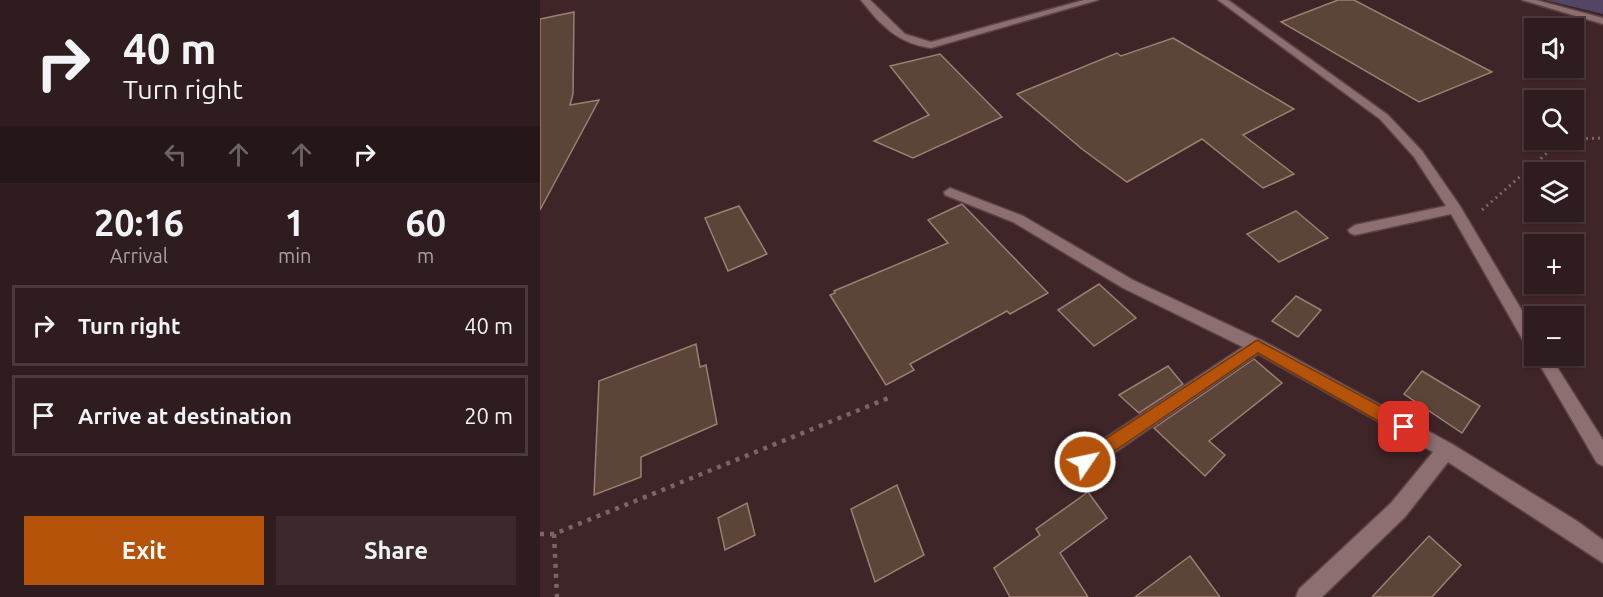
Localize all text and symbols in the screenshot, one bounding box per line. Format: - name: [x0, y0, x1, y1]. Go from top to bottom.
- map controls: [1524, 18, 1584, 366]
- button: sound: [1524, 18, 1584, 78]
- icon: right: [24, 24, 102, 102]
- text: 40 m: [123, 25, 217, 72]
- text: Turn right: [123, 74, 243, 104]
- button: search: [1524, 90, 1584, 150]
- icon: left: [159, 138, 192, 171]
- icon: ahead: [222, 138, 255, 171]
- icon: ahead: [285, 138, 318, 171]
- icon: right: [348, 138, 381, 171]
- button: layers: [1524, 162, 1584, 222]
- text: 20:16: [94, 202, 184, 243]
- text: 1: [285, 202, 305, 243]
- text: 60: [405, 202, 446, 243]
- button: +: [1524, 234, 1584, 294]
- text: Arrival: [110, 244, 168, 267]
- text: min: [278, 244, 312, 267]
- text: m: [417, 244, 434, 267]
- button: −: [1524, 306, 1584, 366]
- icon: right: [27, 309, 60, 342]
- text: Turn right: [78, 313, 180, 338]
- text: 40 m: [464, 313, 513, 338]
- icon: arrive: [27, 399, 60, 432]
- pin: [1378, 401, 1429, 452]
- text: Arrive at destination: [78, 403, 292, 428]
- text: 20 m: [464, 403, 513, 428]
- icon: arrive: [1387, 410, 1420, 443]
- position arrow: [1053, 430, 1117, 494]
- button: Exit: [24, 516, 264, 585]
- button: Share: [276, 516, 516, 585]

